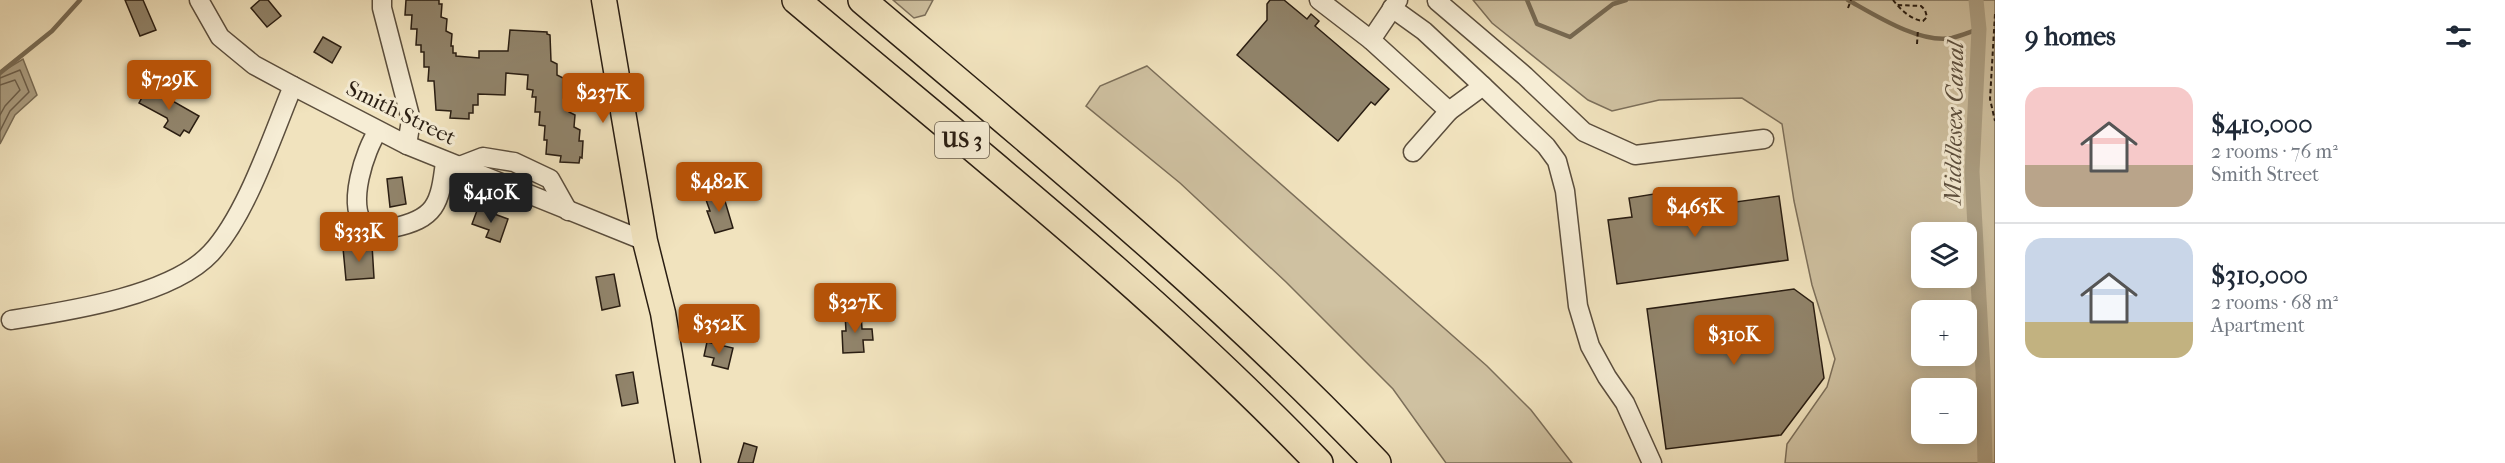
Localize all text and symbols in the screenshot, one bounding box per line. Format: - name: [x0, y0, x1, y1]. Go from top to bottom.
- icon: filters: [2442, 20, 2475, 53]
- text: 9 homes: [2025, 21, 2116, 52]
- water label: Middlesex Canal: [1939, 38, 1969, 207]
- pin: $729K: [127, 60, 211, 111]
- text: $729K: [141, 68, 197, 91]
- pin: $237K: [561, 73, 645, 124]
- street label: Smith Street: [342, 75, 460, 151]
- text: $237K: [576, 81, 630, 104]
- text: $410,000: [2211, 109, 2313, 140]
- icon: home: [2073, 111, 2145, 183]
- road number: US 3: [935, 122, 989, 158]
- text: 2 rooms · 76 m²: [2211, 140, 2338, 163]
- pin: $482K: [677, 162, 761, 213]
- text: Smith Street: [2211, 163, 2319, 186]
- text: $482K: [690, 170, 748, 193]
- pin: $410K: [449, 173, 533, 224]
- text: $410K: [463, 181, 519, 204]
- pin: $465K: [1653, 187, 1737, 238]
- text: $465K: [1667, 195, 1723, 218]
- pin: $333K: [317, 212, 401, 263]
- text: $333K: [334, 220, 384, 243]
- map controls: [1911, 222, 1977, 444]
- button: layers: [1911, 222, 1977, 288]
- text: $310,000: [2211, 260, 2308, 291]
- icon: home: [2073, 262, 2145, 334]
- pin: $327K: [813, 283, 897, 334]
- text: $327K: [828, 291, 882, 314]
- text: 2 rooms · 68 m²: [2211, 291, 2338, 314]
- button: +: [1911, 300, 1977, 366]
- pin: $352K: [677, 304, 761, 355]
- text: $352K: [693, 312, 745, 335]
- text: Apartment: [2211, 314, 2305, 337]
- pin: $310K: [1692, 315, 1776, 366]
- text: $310K: [1708, 323, 1760, 346]
- button: −: [1911, 378, 1977, 444]

